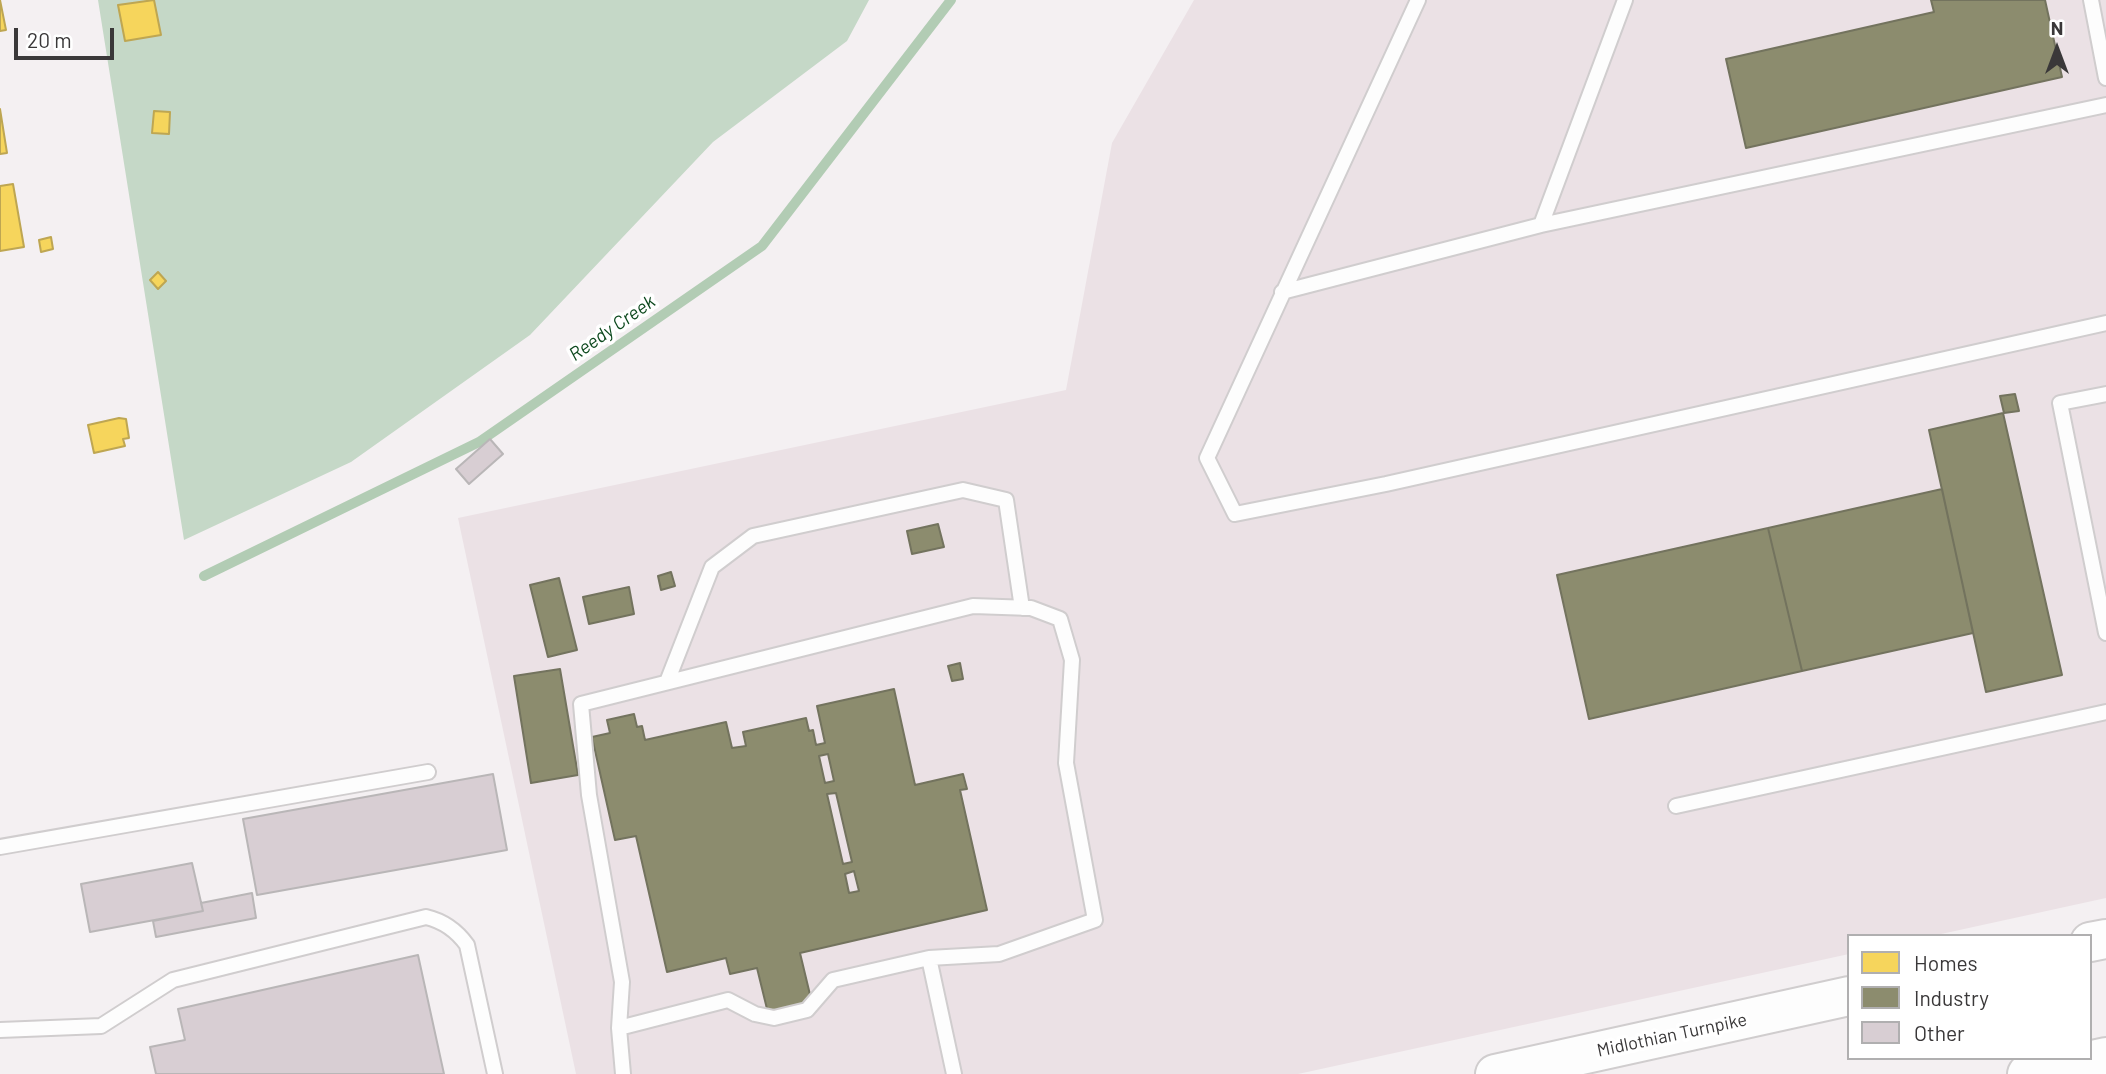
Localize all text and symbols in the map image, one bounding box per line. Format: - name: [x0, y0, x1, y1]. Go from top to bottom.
- scale bar: [18, 14, 117, 58]
- north arrow: [2022, 14, 2092, 84]
- text: N: [2051, 16, 2063, 39]
- text: 20 m: [27, 27, 72, 52]
- water label: Reedy Creek: [565, 290, 659, 366]
- legend: [1847, 934, 2092, 1060]
- text: Homes: [1914, 950, 1978, 975]
- text: Industry: [1914, 985, 1989, 1010]
- street label: Midlothian Turnpike: [1595, 1009, 1749, 1061]
- text: Other: [1914, 1020, 1965, 1045]

